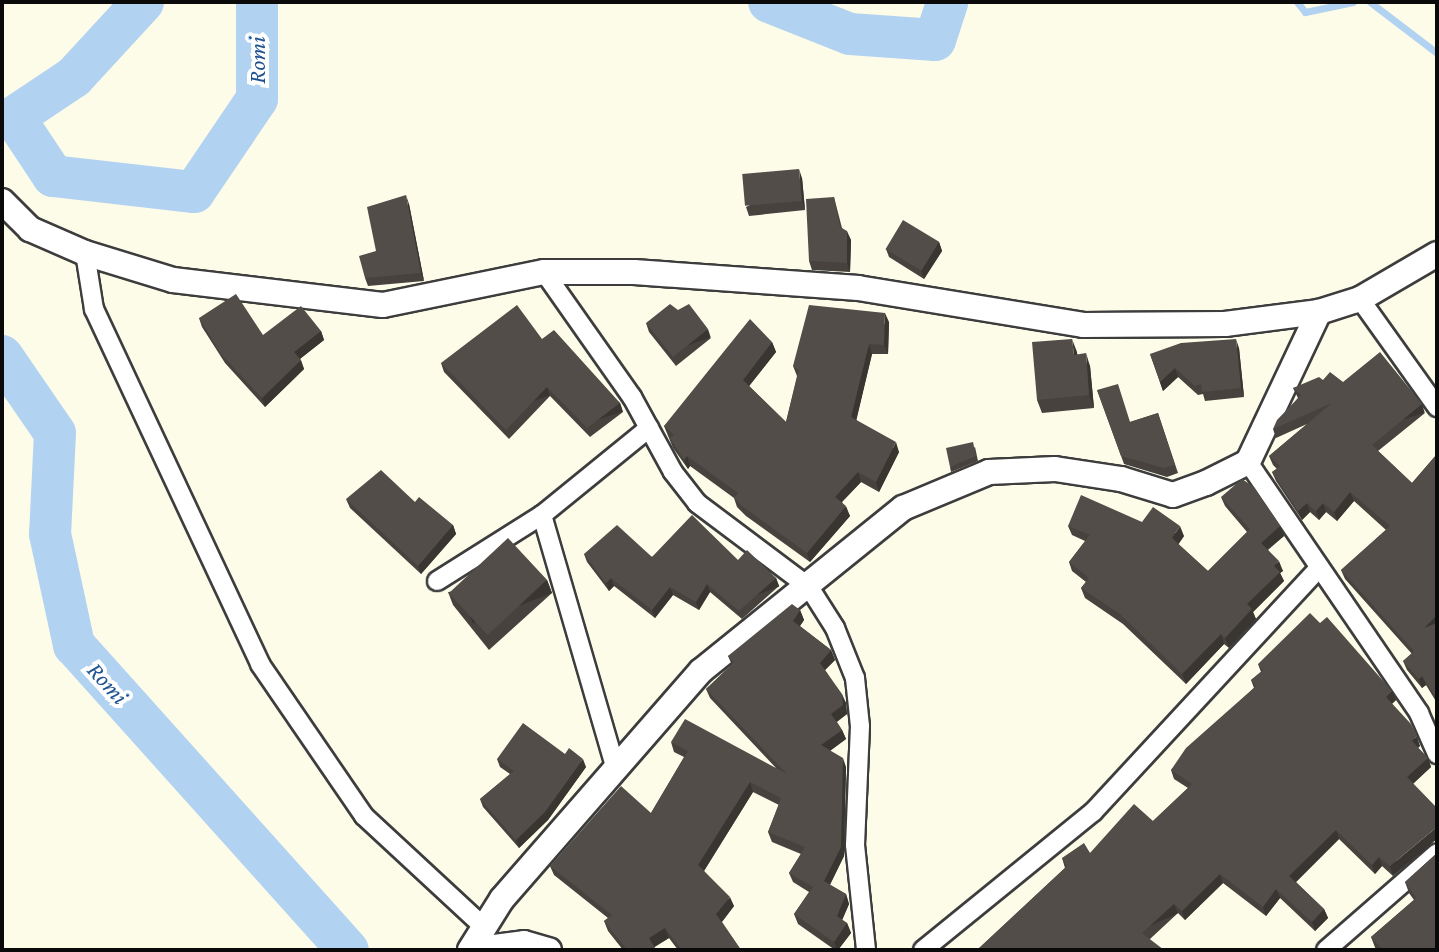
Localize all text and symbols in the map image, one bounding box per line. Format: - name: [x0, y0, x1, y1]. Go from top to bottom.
- water label: Romi: [243, 36, 271, 84]
- water label: Romi: [81, 656, 135, 710]

